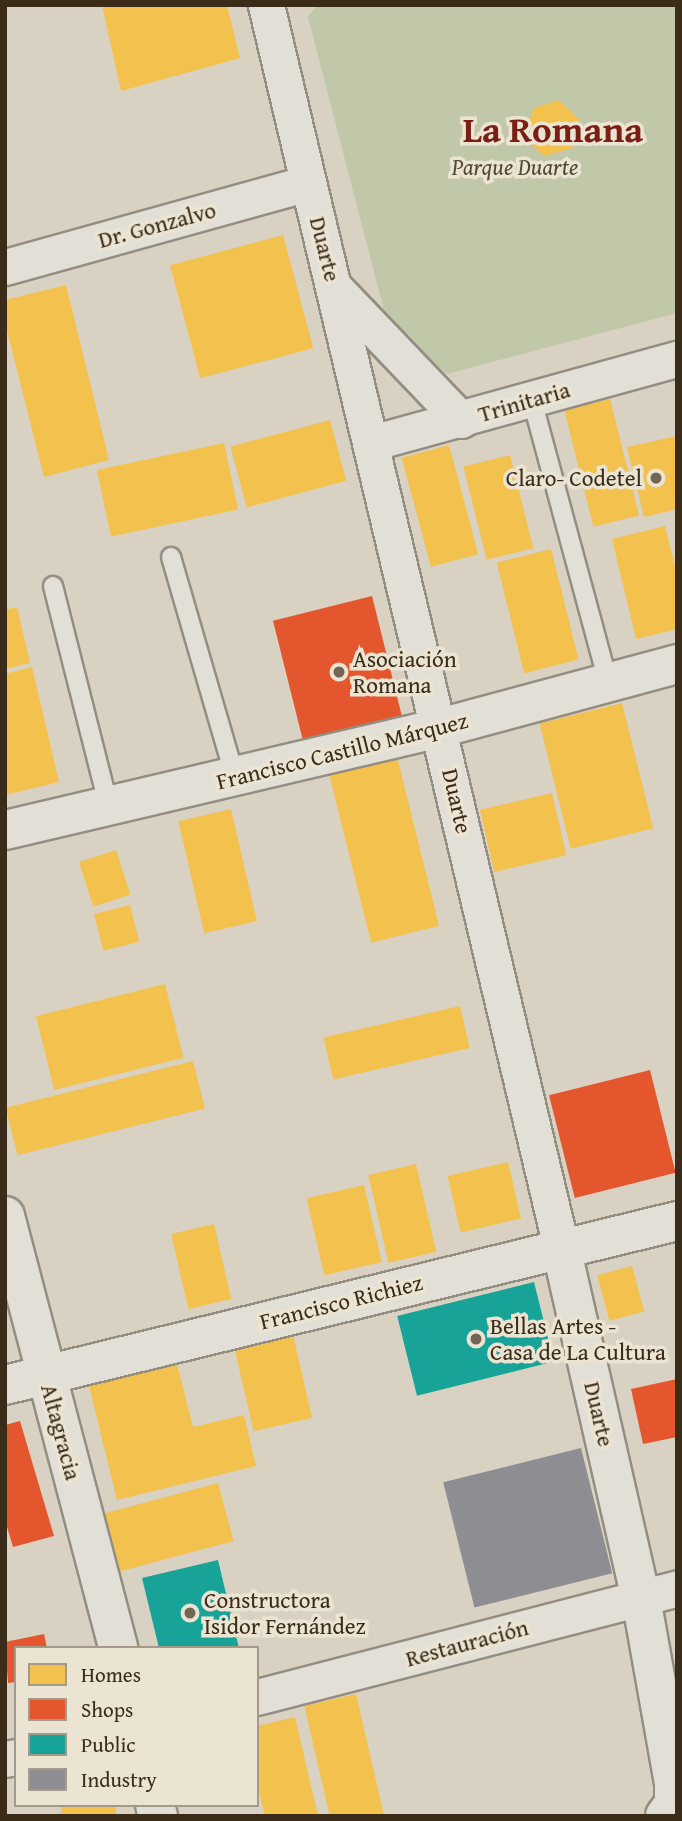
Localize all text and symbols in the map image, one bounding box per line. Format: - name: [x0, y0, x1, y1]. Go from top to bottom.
- district label: La Romana: [463, 107, 643, 151]
- park label: Parque Duarte: [452, 153, 578, 181]
- street label: Dr. Gonzalvo: [95, 196, 219, 254]
- street label: Duarte: [304, 214, 346, 284]
- street label: Trinitaria: [475, 376, 573, 428]
- place label: Claro- Codetel: [506, 464, 642, 492]
- marker: Claro- Codetel: [648, 470, 664, 486]
- place label: Asociación Romana: [353, 645, 457, 699]
- marker: Asociación Romana: [331, 664, 347, 680]
- street label: Francisco Castillo Márquez: [213, 706, 471, 796]
- street label: Duarte: [436, 766, 478, 836]
- street label: Francisco Richiez: [257, 1268, 425, 1336]
- place label: Bellas Artes - Casa de La Cultura: [490, 1312, 666, 1366]
- marker: Bellas Artes - Casa de La Cultura: [468, 1331, 484, 1347]
- street label: Duarte: [578, 1379, 620, 1449]
- street label: Altagracia: [35, 1381, 87, 1483]
- place label: Constructora Isidor Fernández: [204, 1586, 366, 1640]
- marker: Constructora Isidor Fernández: [182, 1605, 198, 1621]
- street label: Restauración: [403, 1613, 531, 1673]
- legend: [14, 1646, 259, 1807]
- text: Homes: [81, 1659, 141, 1690]
- text: Shops: [81, 1694, 133, 1725]
- text: Public: [81, 1729, 136, 1760]
- text: Industry: [81, 1764, 157, 1795]

